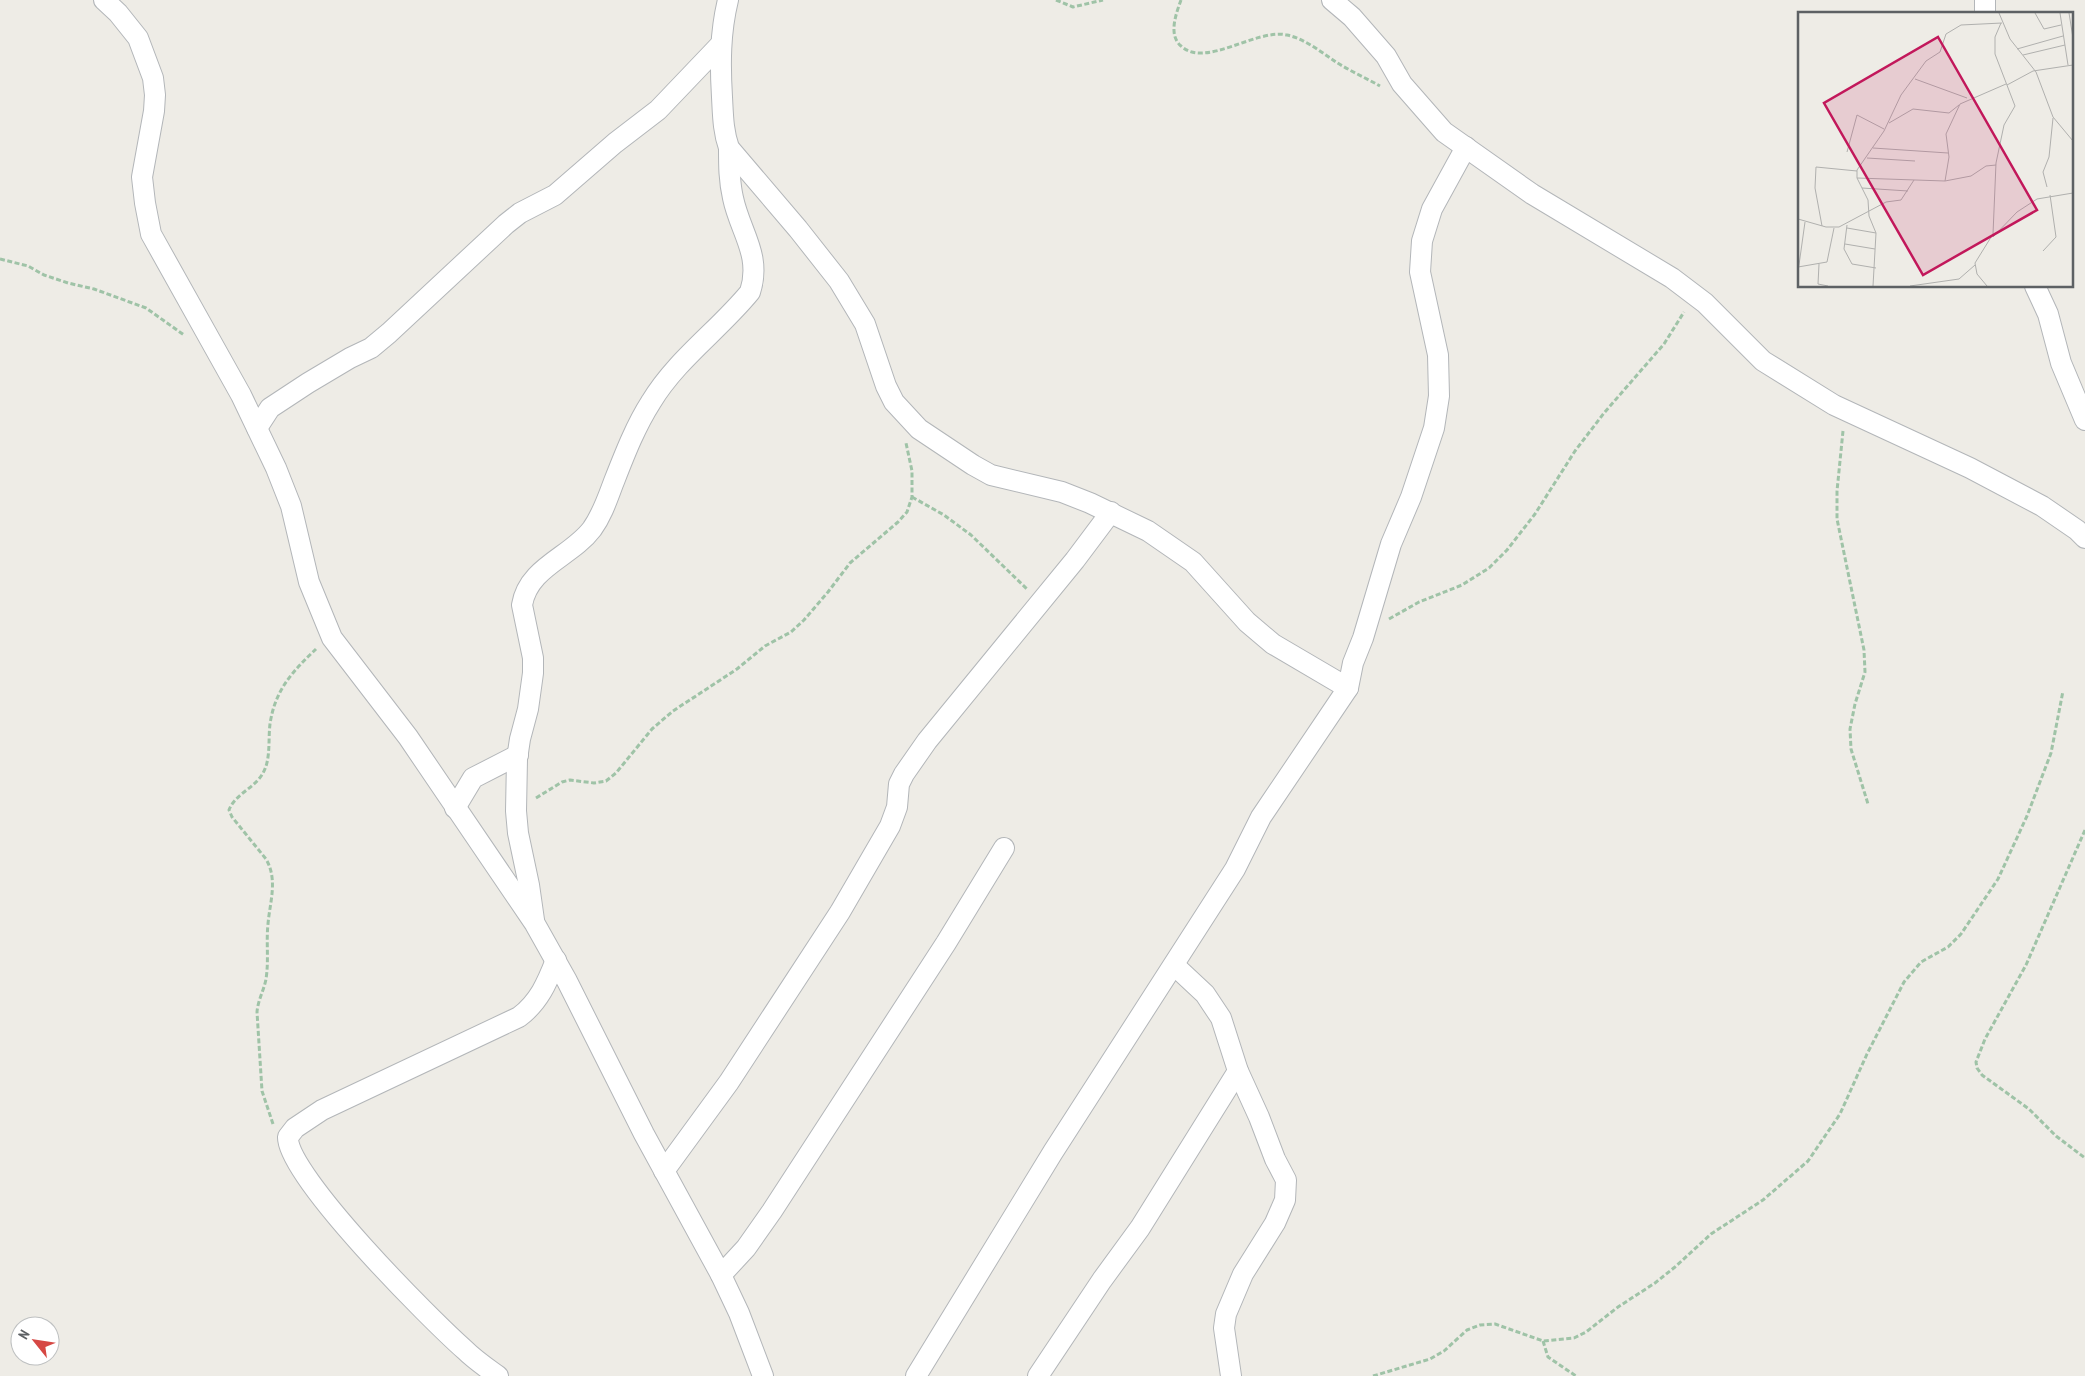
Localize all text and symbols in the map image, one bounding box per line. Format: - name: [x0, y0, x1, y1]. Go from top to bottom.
- inset map: [1798, 12, 2072, 288]
- north arrow: [10, 1316, 60, 1366]
- text: N: [14, 1327, 33, 1342]

